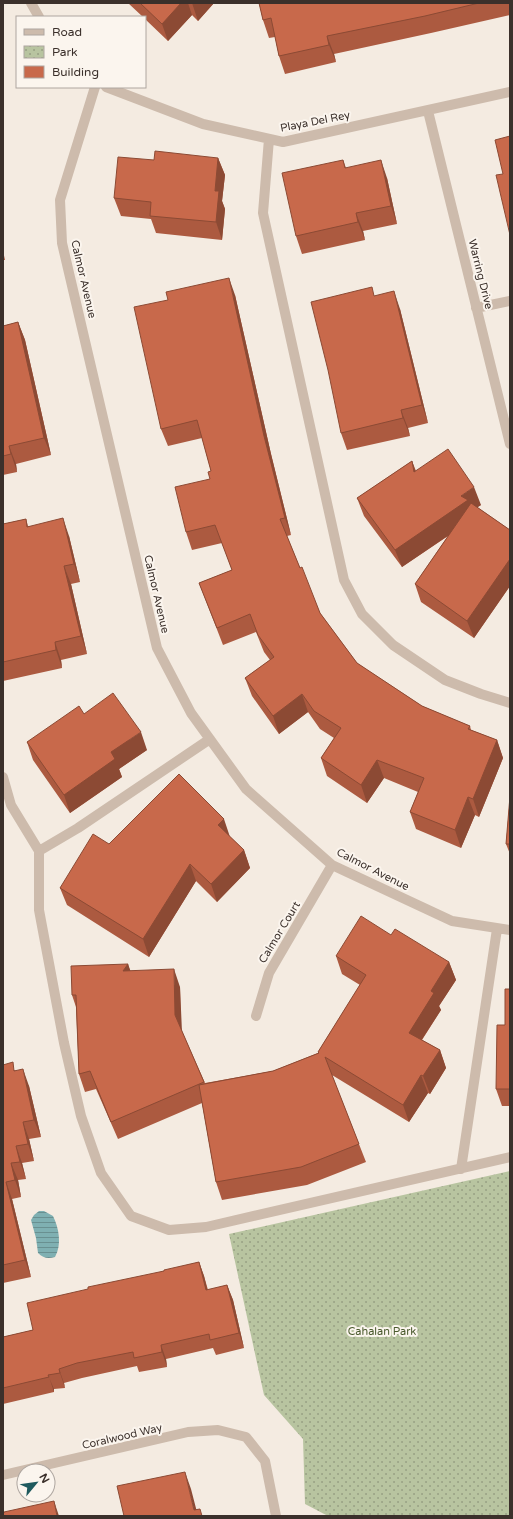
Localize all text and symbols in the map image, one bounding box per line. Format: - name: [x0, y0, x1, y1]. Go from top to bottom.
- legend: [16, 16, 146, 88]
- text: Road: [52, 25, 82, 39]
- text: Park: [52, 45, 78, 59]
- text: Building: [52, 65, 99, 79]
- street label: Playa Del Rey: [279, 108, 351, 135]
- street label: Warring Drive: [466, 238, 495, 310]
- street label: Calmor Avenue: [68, 239, 99, 319]
- street label: Calmor Avenue: [141, 554, 172, 634]
- street label: Calmor Avenue: [334, 846, 411, 893]
- street label: Calmor Court: [256, 899, 303, 965]
- park label: Cahalan Park: [348, 1325, 416, 1338]
- street label: Coralwood Way: [81, 1421, 164, 1452]
- north arrow: [16, 1463, 56, 1503]
- text: N: [36, 1471, 52, 1485]

